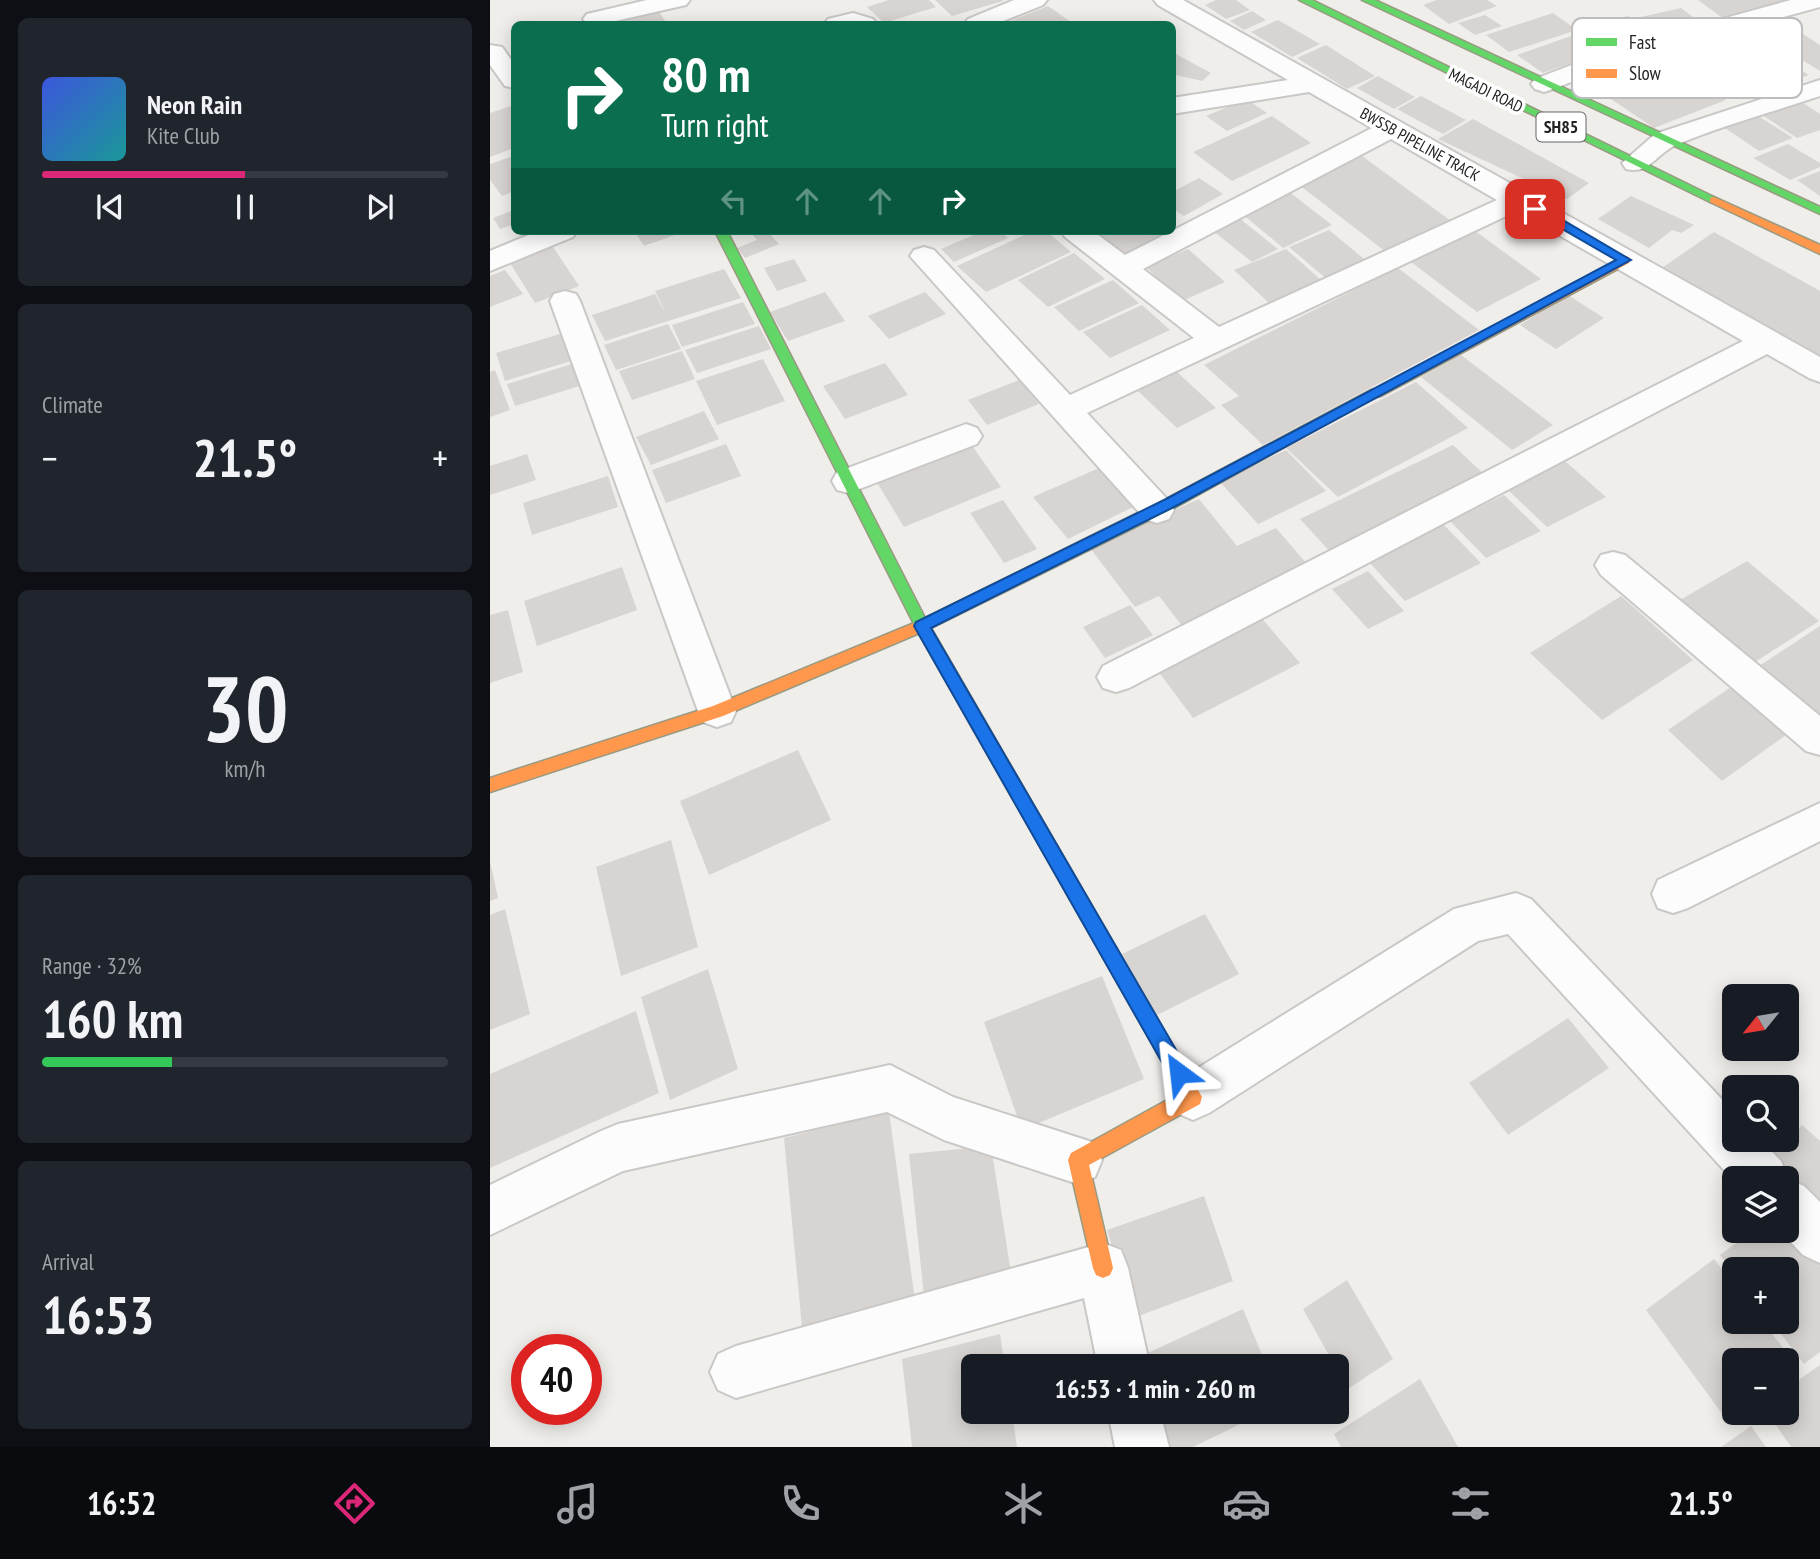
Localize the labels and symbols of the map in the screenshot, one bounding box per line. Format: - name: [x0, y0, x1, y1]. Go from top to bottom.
- legend: [1572, 18, 1802, 98]
- text: Fast: [1629, 30, 1657, 54]
- text: Slow: [1629, 61, 1662, 85]
- street label: MAGADI ROAD: [1446, 63, 1526, 117]
- street label: BWSSB PIPELINE TRACK: [1357, 103, 1483, 185]
- road number: SH85: [1536, 112, 1586, 142]
- pin: [1505, 179, 1565, 239]
- north arrow: [1722, 984, 1799, 1060]
- position arrow: [1142, 1036, 1216, 1110]
- speed limit sign: 40: [511, 1334, 602, 1425]

